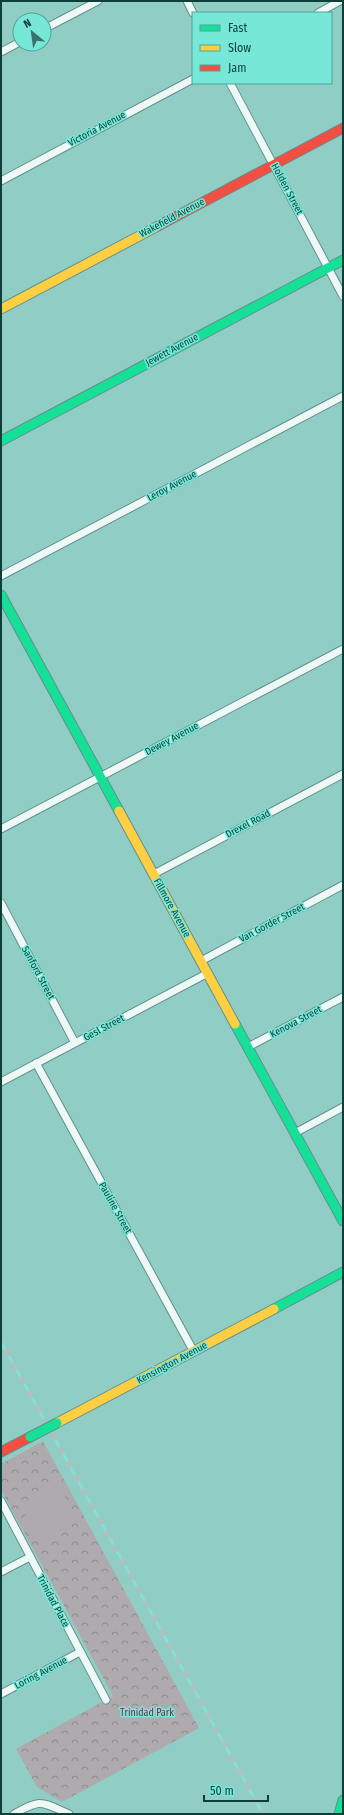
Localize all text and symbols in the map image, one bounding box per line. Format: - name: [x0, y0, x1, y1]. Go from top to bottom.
- north arrow: [12, 12, 52, 52]
- legend: [192, 12, 332, 84]
- text: N: [21, 16, 33, 31]
- text: Fast: [228, 21, 247, 35]
- text: Slow: [228, 41, 251, 55]
- text: Jam: [228, 61, 246, 75]
- street label: Victoria Avenue: [66, 109, 128, 149]
- street label: Holden Street: [268, 161, 306, 217]
- street label: Wakefield Avenue: [137, 196, 207, 240]
- street label: Jewett Avenue: [144, 331, 201, 369]
- street label: Leroy Avenue: [145, 468, 199, 504]
- street label: Dewey Avenue: [143, 720, 201, 758]
- street label: Drexel Road: [224, 807, 272, 841]
- street label: Fillmore Avenue: [151, 877, 193, 940]
- street label: Van Gorder Street: [237, 900, 307, 945]
- street label: Sanford Street: [19, 944, 57, 1002]
- street label: Kenova Street: [268, 1003, 325, 1041]
- street label: Gesl Street: [82, 1012, 127, 1044]
- street label: Pauline Street: [96, 1180, 134, 1237]
- street label: Kensington Avenue: [135, 1339, 209, 1387]
- street label: Trinidad Place: [34, 1573, 72, 1629]
- street label: Loring Avenue: [13, 1654, 69, 1692]
- park label: Trinidad Park: [120, 1707, 174, 1719]
- scale bar: [204, 1777, 268, 1803]
- text: 50 m: [210, 1784, 234, 1798]

